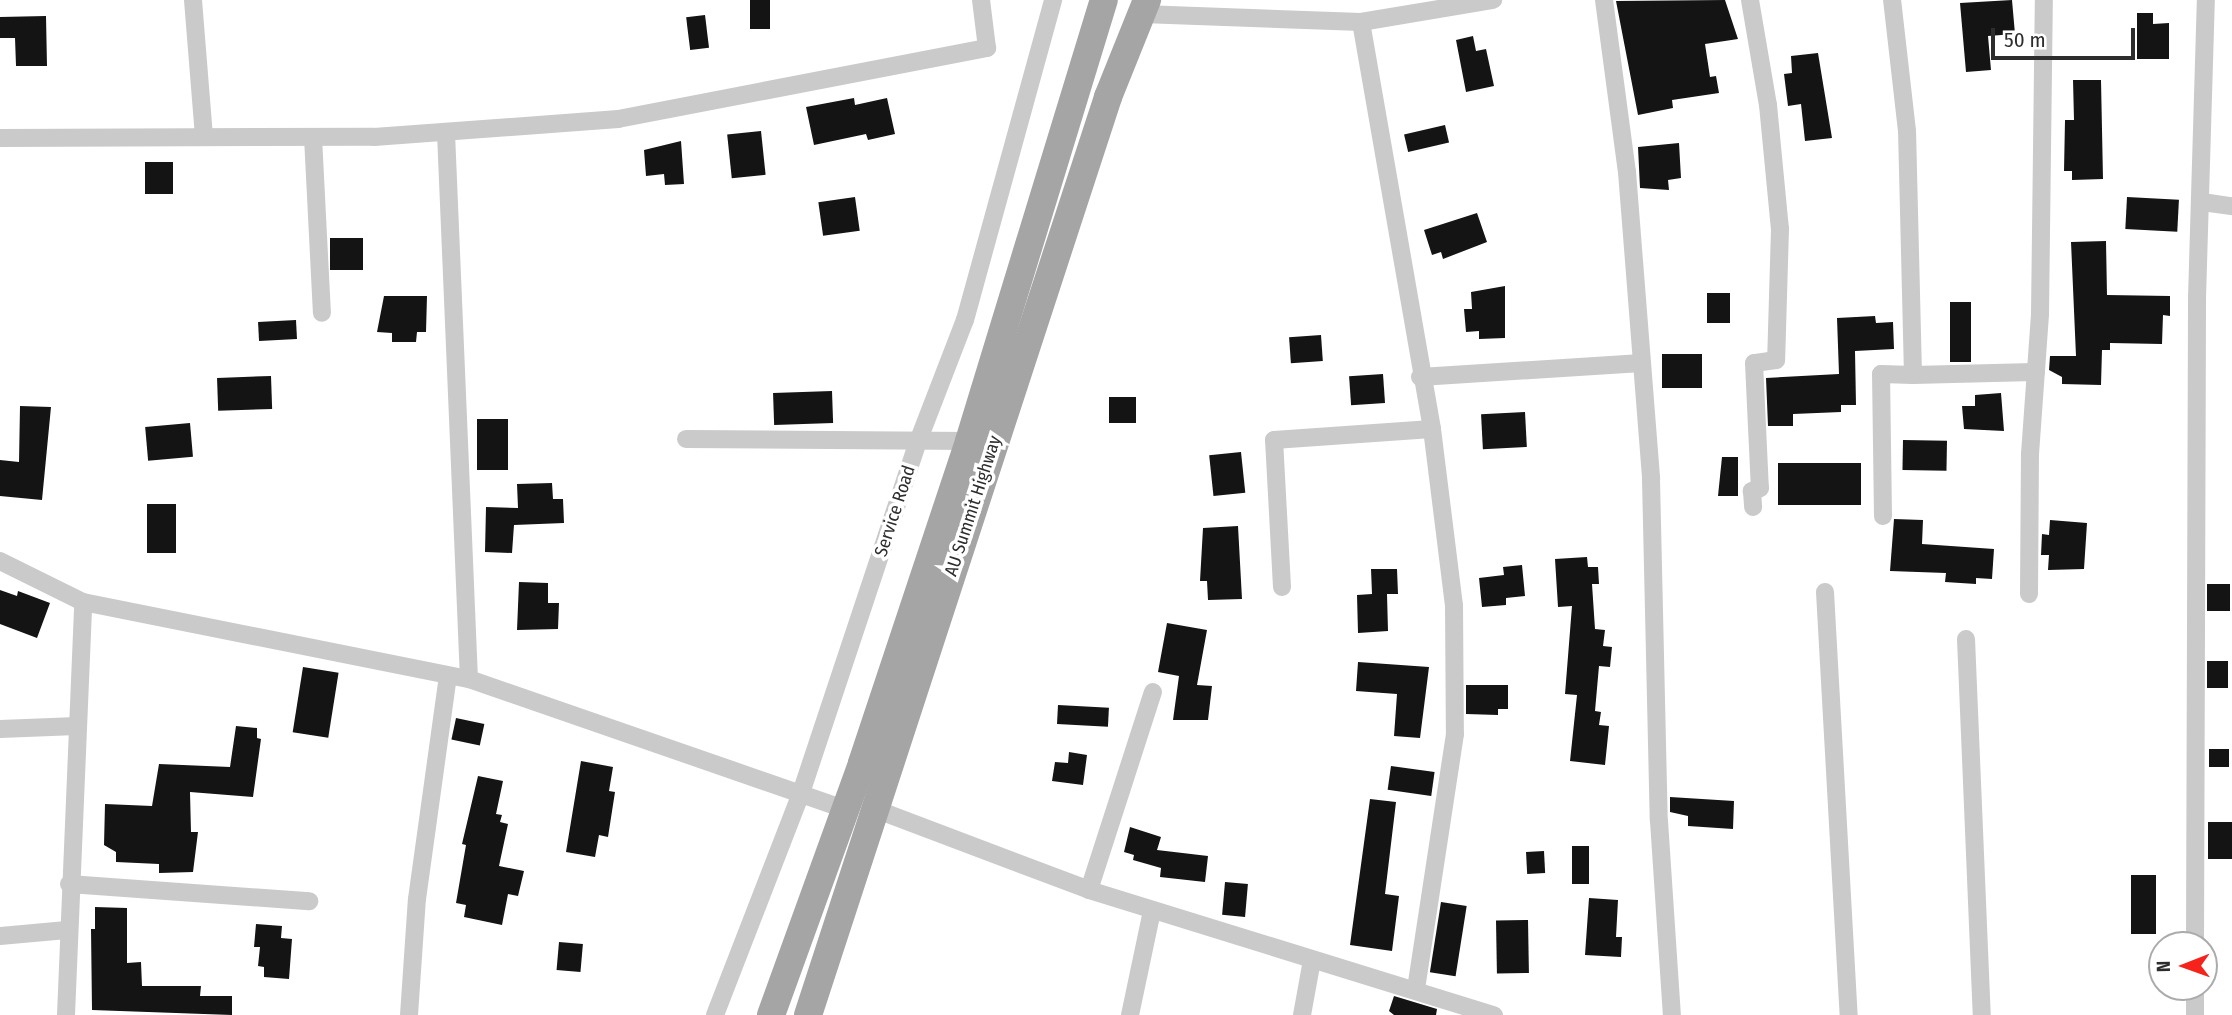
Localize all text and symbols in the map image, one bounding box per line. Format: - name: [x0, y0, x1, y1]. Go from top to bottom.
- scale bar: [1994, 14, 2138, 58]
- text: 50 m: [2004, 27, 2046, 53]
- street label: AU Summit Highway: [940, 433, 1006, 579]
- street label: Service Road: [870, 463, 920, 559]
- north arrow: [2148, 931, 2218, 1001]
- text: N: [2152, 960, 2175, 972]

